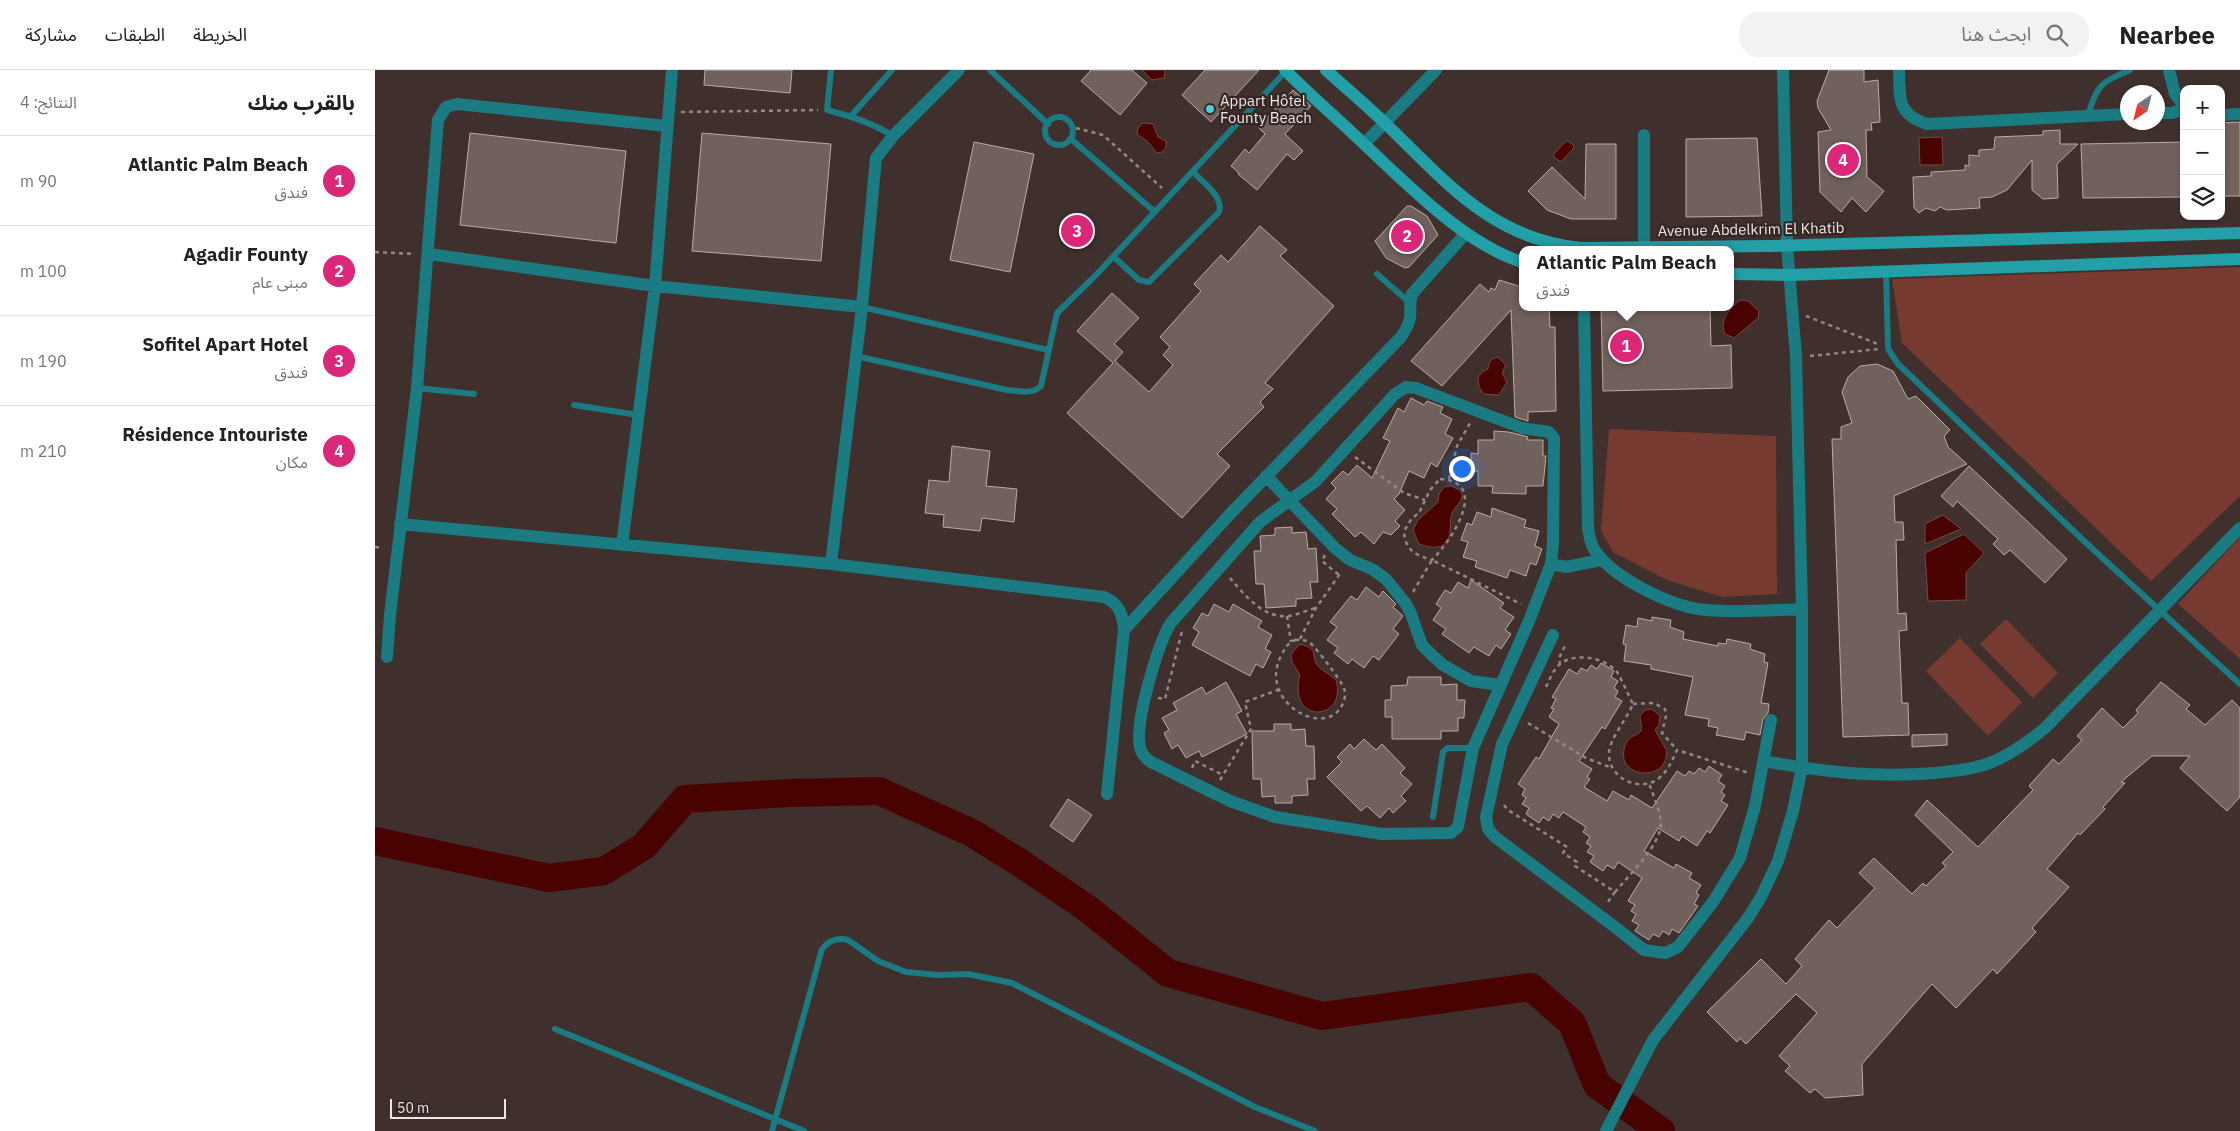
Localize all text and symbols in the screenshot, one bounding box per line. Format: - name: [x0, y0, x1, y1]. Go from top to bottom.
- search box: [1739, 12, 2089, 57]
- text: Nearbee: [2119, 19, 2215, 51]
- icon: search: [2043, 21, 2071, 49]
- text: ابحث هنا: [1961, 22, 2031, 46]
- text: مشاركة: [25, 23, 77, 46]
- text: الطبقات: [105, 23, 165, 46]
- text: الخريطة: [193, 23, 247, 46]
- north arrow: [2120, 85, 2165, 130]
- map controls: [2180, 85, 2225, 220]
- button: +: [2180, 85, 2225, 130]
- text: بالقرب منك: [248, 88, 355, 116]
- place label: Appart Hôtel Founty Beach: [1220, 91, 1312, 127]
- text: النتائج: 4: [20, 92, 77, 112]
- marker: Appart Hôtel Founty Beach: [1204, 103, 1216, 115]
- button: −: [2180, 130, 2225, 175]
- pin: 4: [1827, 141, 1859, 179]
- text: Atlantic Palm Beach: [128, 152, 308, 176]
- text: 90 m: [20, 171, 57, 191]
- text: 1: [334, 171, 344, 191]
- button: layers: [2180, 175, 2225, 220]
- text: فندق: [274, 182, 308, 202]
- pin: 3: [1061, 212, 1093, 250]
- pin: 2: [1391, 217, 1423, 255]
- street label: Avenue Abdelkrim El Khatib: [1657, 218, 1845, 240]
- text: Agadir Founty: [183, 242, 308, 266]
- popup: [1519, 246, 1734, 311]
- text: Atlantic Palm Beach: [1536, 250, 1717, 274]
- text: 100 m: [20, 261, 67, 281]
- text: 2: [334, 261, 344, 281]
- text: مبنى عام: [253, 272, 308, 292]
- text: فندق: [1536, 280, 1570, 300]
- pin: 1: [1610, 327, 1642, 365]
- text: Sofitel Apart Hotel: [142, 332, 308, 356]
- text: 190 m: [20, 351, 67, 371]
- text: 3: [334, 351, 344, 371]
- text: فندق: [274, 362, 308, 382]
- text: Résidence Intouriste: [122, 422, 308, 446]
- text: 210 m: [20, 441, 67, 461]
- text: 4: [334, 441, 344, 461]
- text: مكان: [276, 452, 308, 472]
- your location: [1449, 456, 1475, 482]
- scale bar: [390, 1096, 506, 1119]
- text: 50 m: [397, 1099, 429, 1117]

